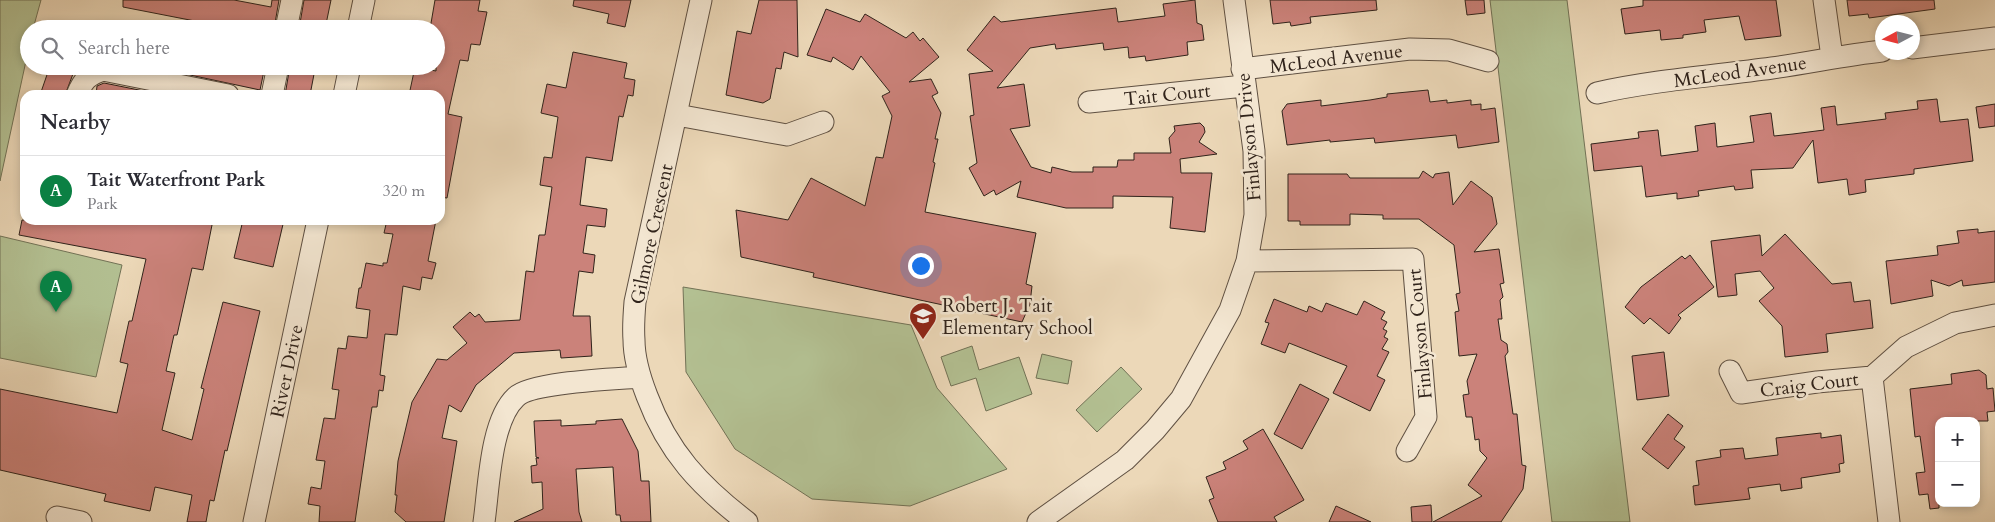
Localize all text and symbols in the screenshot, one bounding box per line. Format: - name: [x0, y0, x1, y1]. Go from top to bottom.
- north arrow: [1875, 15, 1920, 60]
- search box: [20, 20, 445, 75]
- icon: search: [38, 34, 66, 62]
- text: Search here: [78, 35, 170, 61]
- street label: McLeod Avenue: [1268, 38, 1404, 80]
- street label: McLeod Avenue: [1672, 50, 1808, 94]
- street label: Finlayson Drive: [1230, 72, 1268, 202]
- street label: Tait Court: [1123, 78, 1212, 112]
- text: Nearby: [40, 108, 111, 137]
- street label: Gilmore Crescent: [624, 162, 680, 307]
- text: Tait Waterfront Park: [87, 167, 265, 193]
- text: A: [50, 180, 62, 202]
- text: 320 m: [383, 180, 425, 202]
- text: Park: [87, 193, 118, 215]
- your location: [908, 253, 934, 279]
- street label: Finlayson Court: [1401, 268, 1439, 400]
- pin: A: [40, 271, 72, 312]
- place label: Robert J. Tait Elementary School: [942, 293, 1093, 341]
- school or university icon: Robert J. Tait Elementary School: [908, 301, 938, 340]
- street label: River Drive: [264, 322, 310, 420]
- street label: Craig Court: [1758, 366, 1860, 404]
- map controls: [1935, 417, 1980, 507]
- button: +: [1935, 417, 1980, 462]
- button: −: [1935, 462, 1980, 507]

